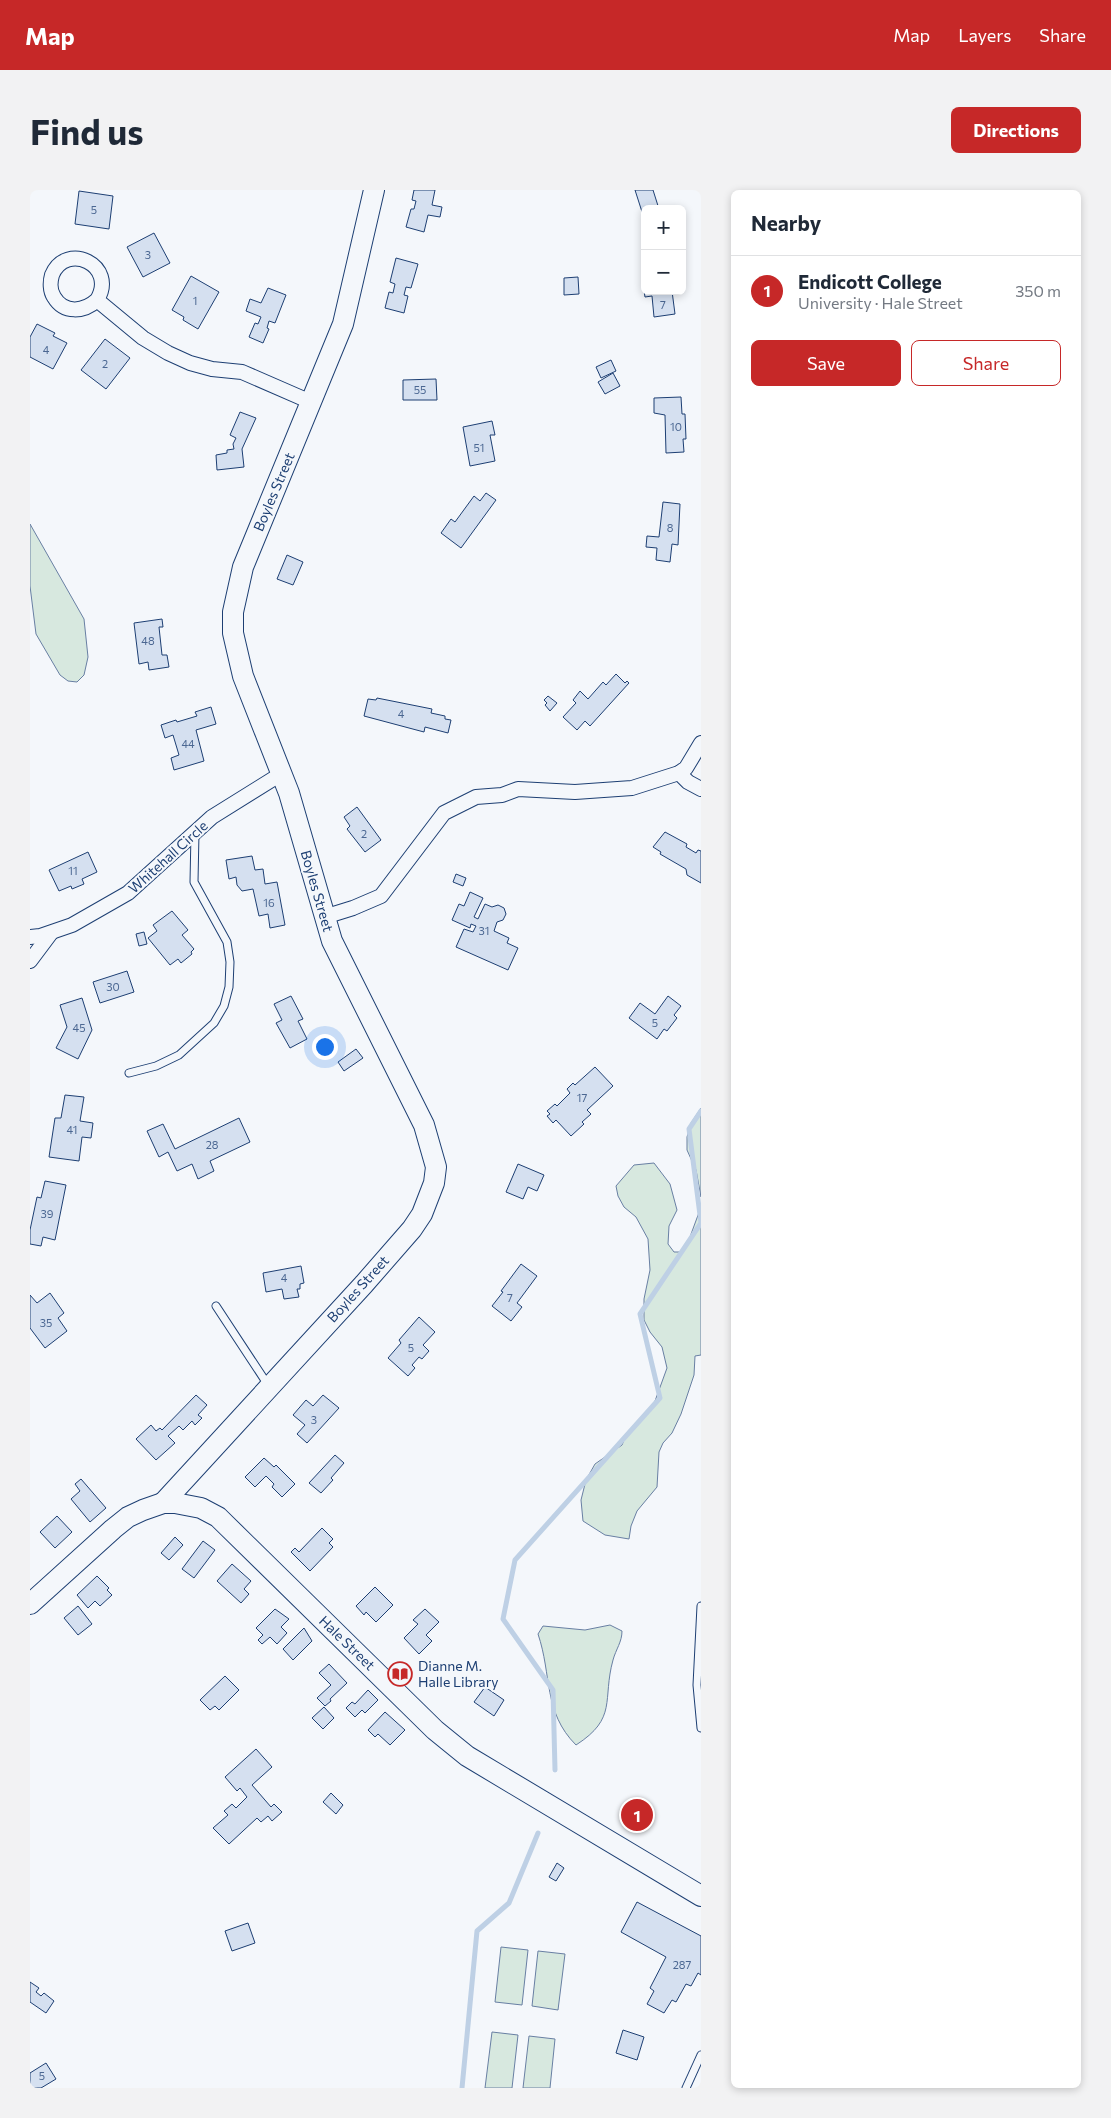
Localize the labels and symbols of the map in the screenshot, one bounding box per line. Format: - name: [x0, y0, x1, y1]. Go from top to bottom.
- house number: 5: [91, 203, 97, 216]
- house number: 3: [145, 248, 151, 261]
- house number: 1: [193, 294, 197, 307]
- house number: 7: [660, 298, 666, 311]
- house number: 4: [43, 343, 50, 356]
- house number: 2: [102, 357, 108, 370]
- house number: 55: [414, 383, 426, 396]
- house number: 10: [670, 420, 682, 433]
- house number: 51: [473, 441, 485, 454]
- street label: Boyles Street: [249, 450, 298, 534]
- house number: 8: [667, 521, 674, 534]
- house number: 48: [141, 634, 155, 647]
- house number: 4: [398, 707, 405, 720]
- house number: 44: [181, 737, 195, 750]
- street label: Whitehall Circle: [125, 817, 211, 897]
- house number: 2: [361, 827, 367, 840]
- street label: Boyles Street: [298, 848, 337, 934]
- house number: 11: [68, 864, 78, 877]
- house number: 16: [263, 896, 275, 909]
- house number: 31: [479, 924, 489, 937]
- house number: 30: [106, 980, 120, 993]
- house number: 5: [652, 1016, 658, 1029]
- house number: 45: [73, 1021, 85, 1034]
- your location: [312, 1034, 338, 1060]
- house number: 17: [577, 1091, 587, 1104]
- house number: 41: [67, 1123, 77, 1136]
- house number: 28: [206, 1138, 219, 1151]
- house number: 39: [41, 1207, 54, 1220]
- street label: Boyles Street: [323, 1252, 392, 1326]
- house number: 4: [281, 1271, 288, 1284]
- house number: 7: [507, 1291, 513, 1304]
- house number: 35: [40, 1316, 52, 1329]
- house number: 5: [408, 1341, 414, 1354]
- house number: 3: [311, 1413, 317, 1426]
- street label: Hale Street: [316, 1612, 379, 1674]
- place label: Dianne M. Halle Library: [418, 1657, 499, 1690]
- library icon: Dianne M. Halle Library: [387, 1661, 413, 1687]
- pin: 1: [621, 1796, 653, 1834]
- house number: 287: [673, 1958, 691, 1971]
- house number: 5: [39, 2069, 45, 2082]

